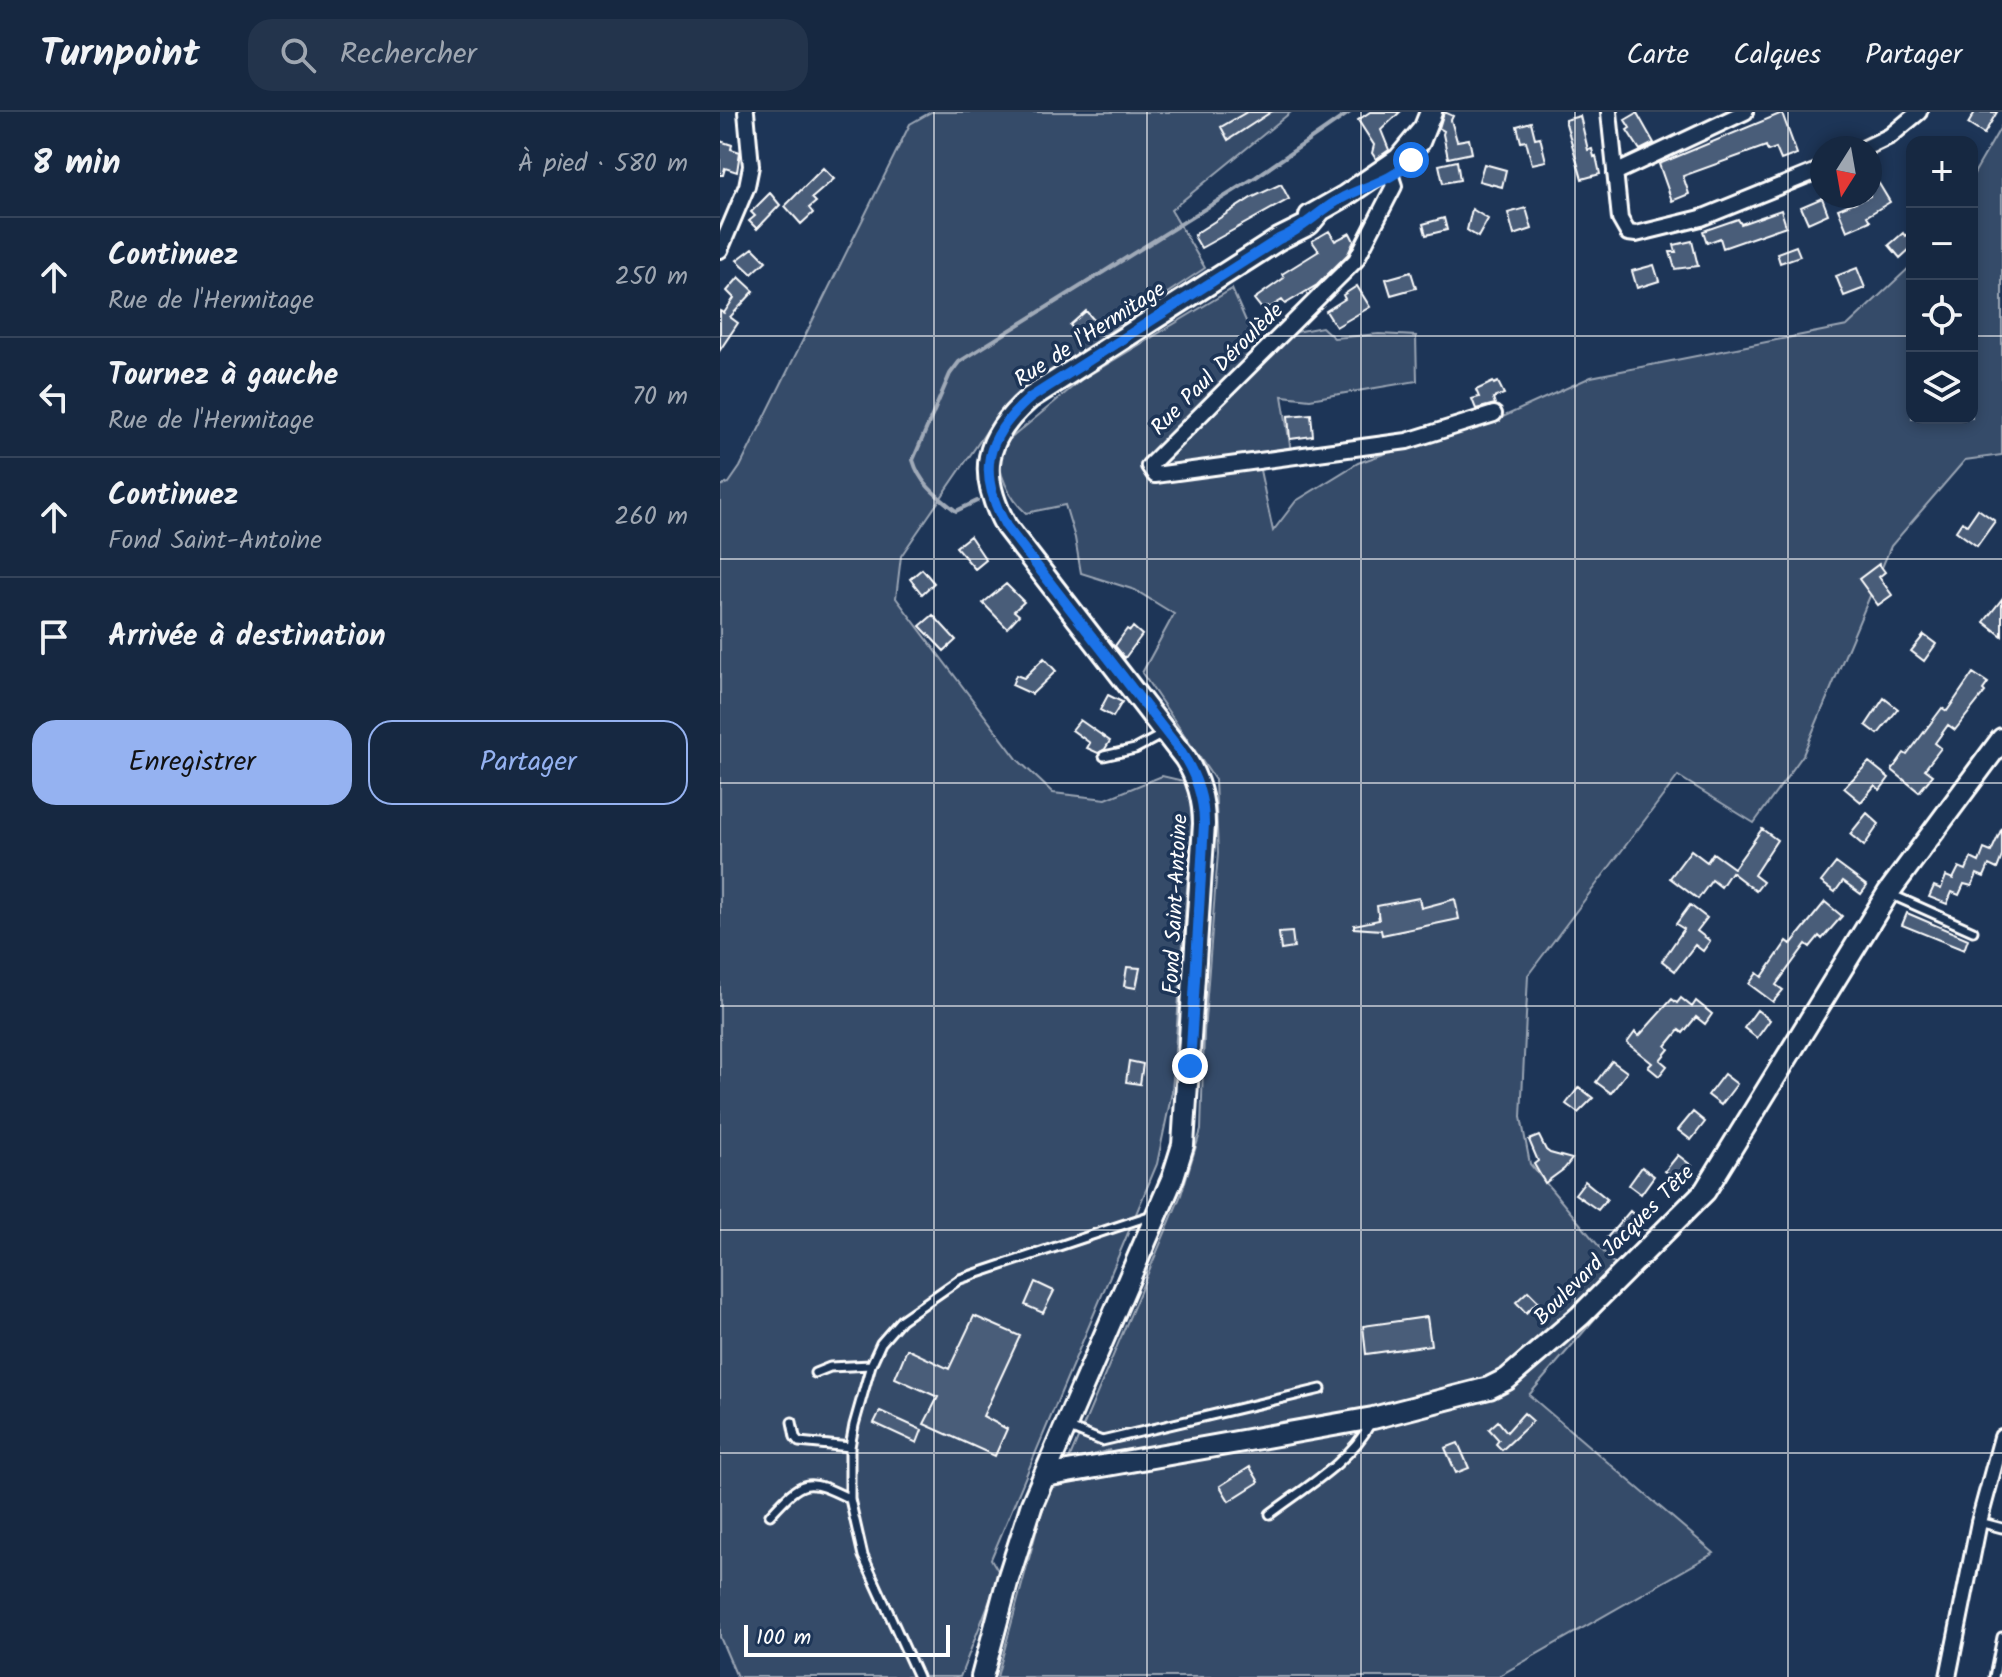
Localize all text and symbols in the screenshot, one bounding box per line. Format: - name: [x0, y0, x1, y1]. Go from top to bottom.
- search box: [248, 19, 808, 91]
- text: Turnpoint: [40, 25, 200, 85]
- text: Rechercher: [340, 31, 477, 79]
- icon: search: [276, 33, 320, 77]
- text: Carte: [1627, 33, 1689, 78]
- text: Calques: [1733, 33, 1821, 78]
- text: Partager: [1865, 33, 1962, 78]
- north arrow: [1810, 136, 1882, 208]
- map controls: [1906, 136, 1978, 424]
- button: +: [1906, 136, 1978, 208]
- text: 8 min: [32, 137, 121, 191]
- route start: [1393, 142, 1429, 178]
- text: À pied · 580 m: [518, 143, 688, 185]
- button: −: [1906, 208, 1978, 280]
- text: Continuez: [108, 232, 238, 280]
- icon: ahead: [32, 255, 76, 299]
- text: 250 m: [615, 256, 688, 298]
- street label: Rue de l'Hermitage: [1008, 273, 1173, 397]
- text: Rue de l'Hermitage: [108, 280, 314, 322]
- button: locate: [1906, 280, 1978, 352]
- street label: Rue Paul Déroulède: [1143, 295, 1293, 445]
- text: Tournez à gauche: [108, 352, 338, 400]
- button: layers: [1906, 352, 1978, 424]
- icon: left: [32, 375, 76, 419]
- text: 70 m: [632, 376, 688, 418]
- text: Rue de l'Hermitage: [108, 400, 314, 442]
- text: Continuez: [108, 472, 238, 520]
- icon: ahead: [32, 495, 76, 539]
- text: 260 m: [614, 496, 688, 538]
- text: Fond Saint-Antoine: [108, 520, 322, 562]
- text: Arrivée à destination: [108, 613, 386, 661]
- icon: arrive: [32, 615, 76, 659]
- button: Enregistrer: [32, 720, 352, 805]
- button: Partager: [368, 720, 688, 805]
- street label: Fond Saint-Antoine: [1154, 813, 1199, 995]
- route end: [1172, 1048, 1208, 1084]
- street label: Boulevard Jacques Tête: [1526, 1157, 1704, 1334]
- scale bar: [744, 1621, 950, 1657]
- text: 100 m: [756, 1621, 811, 1656]

